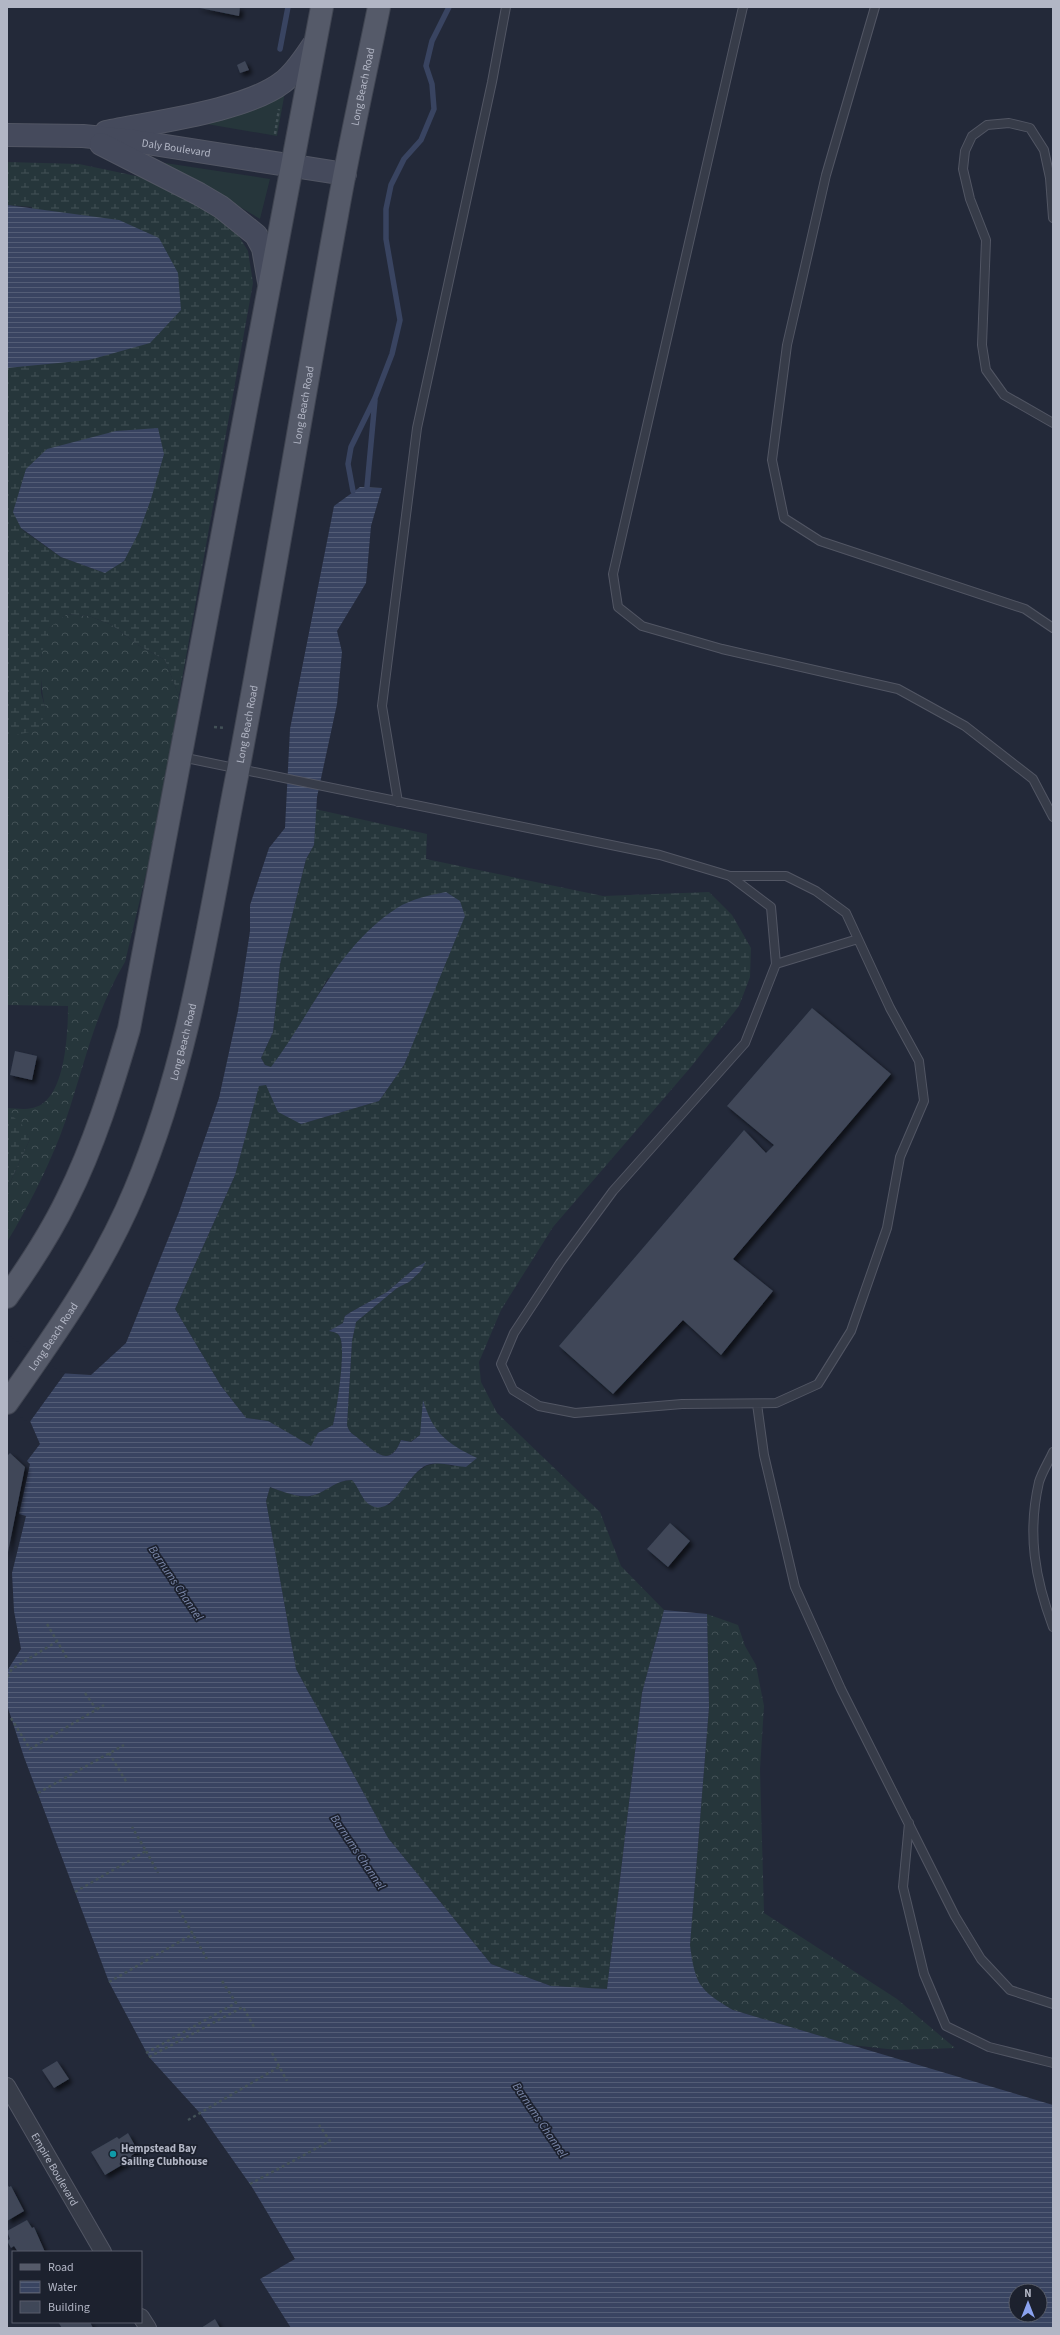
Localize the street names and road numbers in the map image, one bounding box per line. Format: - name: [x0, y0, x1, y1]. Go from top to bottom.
- street label: Long Beach Road: [347, 46, 378, 127]
- street label: Daly Boulevard: [141, 135, 212, 161]
- street label: Long Beach Road: [289, 365, 318, 445]
- street label: Long Beach Road: [233, 684, 262, 765]
- street label: Long Beach Road: [166, 1002, 200, 1082]
- street label: Long Beach Road: [25, 1300, 82, 1374]
- street label: Empire Boulevard: [28, 2130, 82, 2209]

